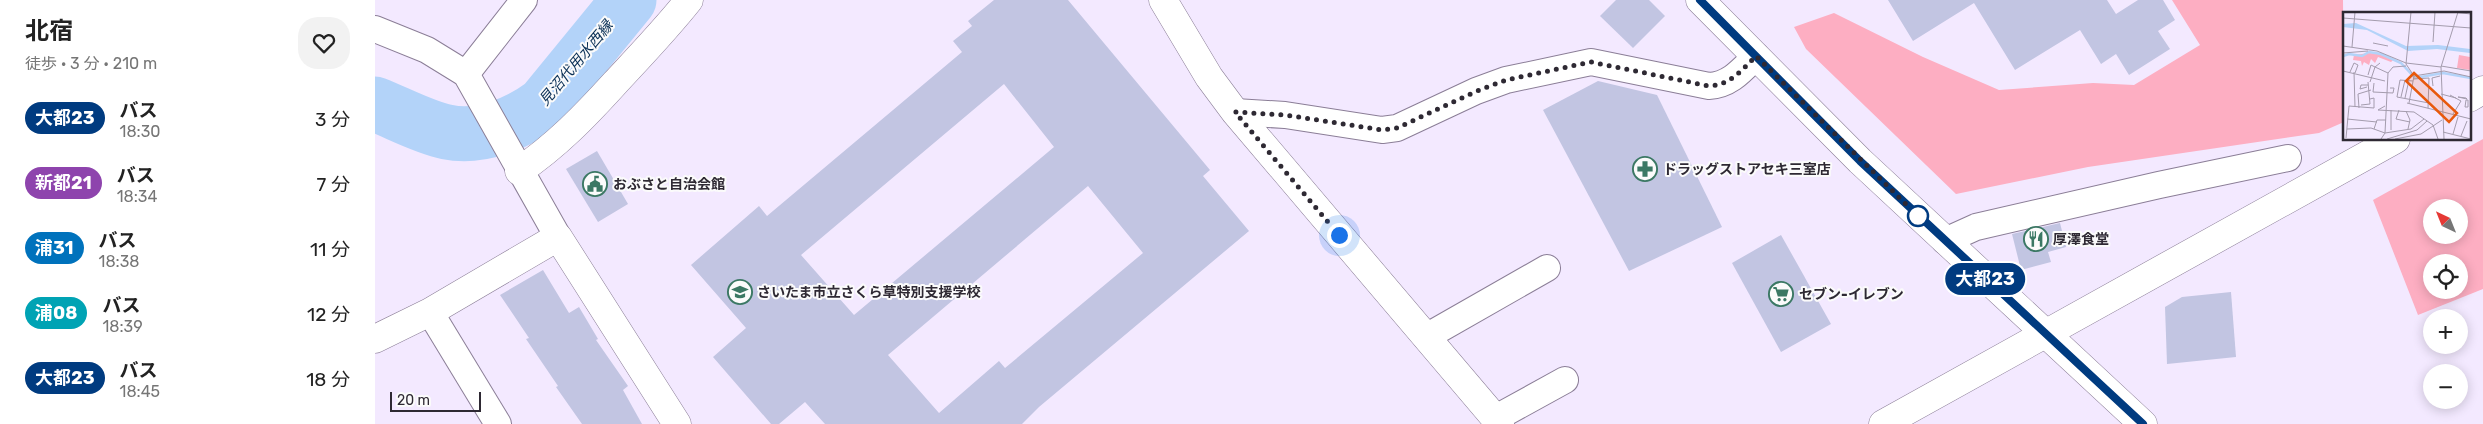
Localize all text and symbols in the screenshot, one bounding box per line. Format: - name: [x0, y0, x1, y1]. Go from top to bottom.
- inset map: [2343, 12, 2471, 140]
- water label: 見沼代用水西縁: [535, 15, 618, 109]
- text: 北宿: [25, 17, 73, 45]
- button: heart: [298, 17, 350, 69]
- text: 徒歩 · 3 分 · 210 m: [25, 54, 157, 73]
- text: バス: [120, 99, 158, 122]
- text: 大都23: [35, 107, 95, 129]
- text: 3 分: [315, 108, 350, 131]
- text: 18:30: [120, 122, 160, 141]
- pharmacy icon: ドラッグストアセキ三室店: [1632, 156, 1658, 182]
- place label: ドラッグストアセキ三室店: [1663, 161, 1831, 178]
- text: バス: [117, 164, 155, 187]
- public building icon: おぶさと自治会館: [582, 171, 608, 197]
- text: 新都21: [35, 172, 92, 194]
- text: 7 分: [317, 173, 350, 196]
- place label: おぶさと自治会館: [613, 176, 725, 193]
- text: 18:34: [117, 187, 157, 206]
- north arrow: [2423, 199, 2467, 244]
- map controls: [2423, 199, 2468, 409]
- unlabelled marker: [1907, 205, 1929, 227]
- your location: [1327, 223, 1352, 248]
- restaurant icon: 厚澤食堂: [2023, 226, 2049, 252]
- text: バス: [99, 229, 137, 252]
- place label: 厚澤食堂: [2053, 231, 2109, 248]
- text: 浦31: [35, 237, 74, 259]
- text: 11 分: [310, 238, 350, 261]
- text: 18:38: [99, 252, 139, 271]
- button: locate: [2423, 254, 2468, 299]
- line badge: 大都23: [1950, 263, 2020, 295]
- text: 大都23: [1955, 268, 2015, 290]
- school or university icon: さいたま市立さくら草特別支援学校: [727, 279, 753, 305]
- supermarket icon: セブン-イレブン: [1768, 281, 1794, 307]
- place label: さいたま市立さくら草特別支援学校: [757, 284, 981, 301]
- place label: セブン-イレブン: [1799, 286, 1904, 303]
- text: バス: [102, 294, 140, 317]
- text: 浦08: [35, 302, 77, 324]
- text: 12 分: [307, 303, 350, 326]
- button: +: [2423, 309, 2468, 354]
- text: 18:39: [102, 317, 143, 336]
- text: バス: [120, 359, 158, 382]
- button: −: [2423, 364, 2468, 409]
- text: 大都23: [35, 367, 95, 389]
- text: 18 分: [306, 368, 350, 391]
- text: 18:45: [120, 382, 160, 401]
- scale bar: [390, 389, 481, 412]
- text: 20 m: [397, 392, 430, 409]

